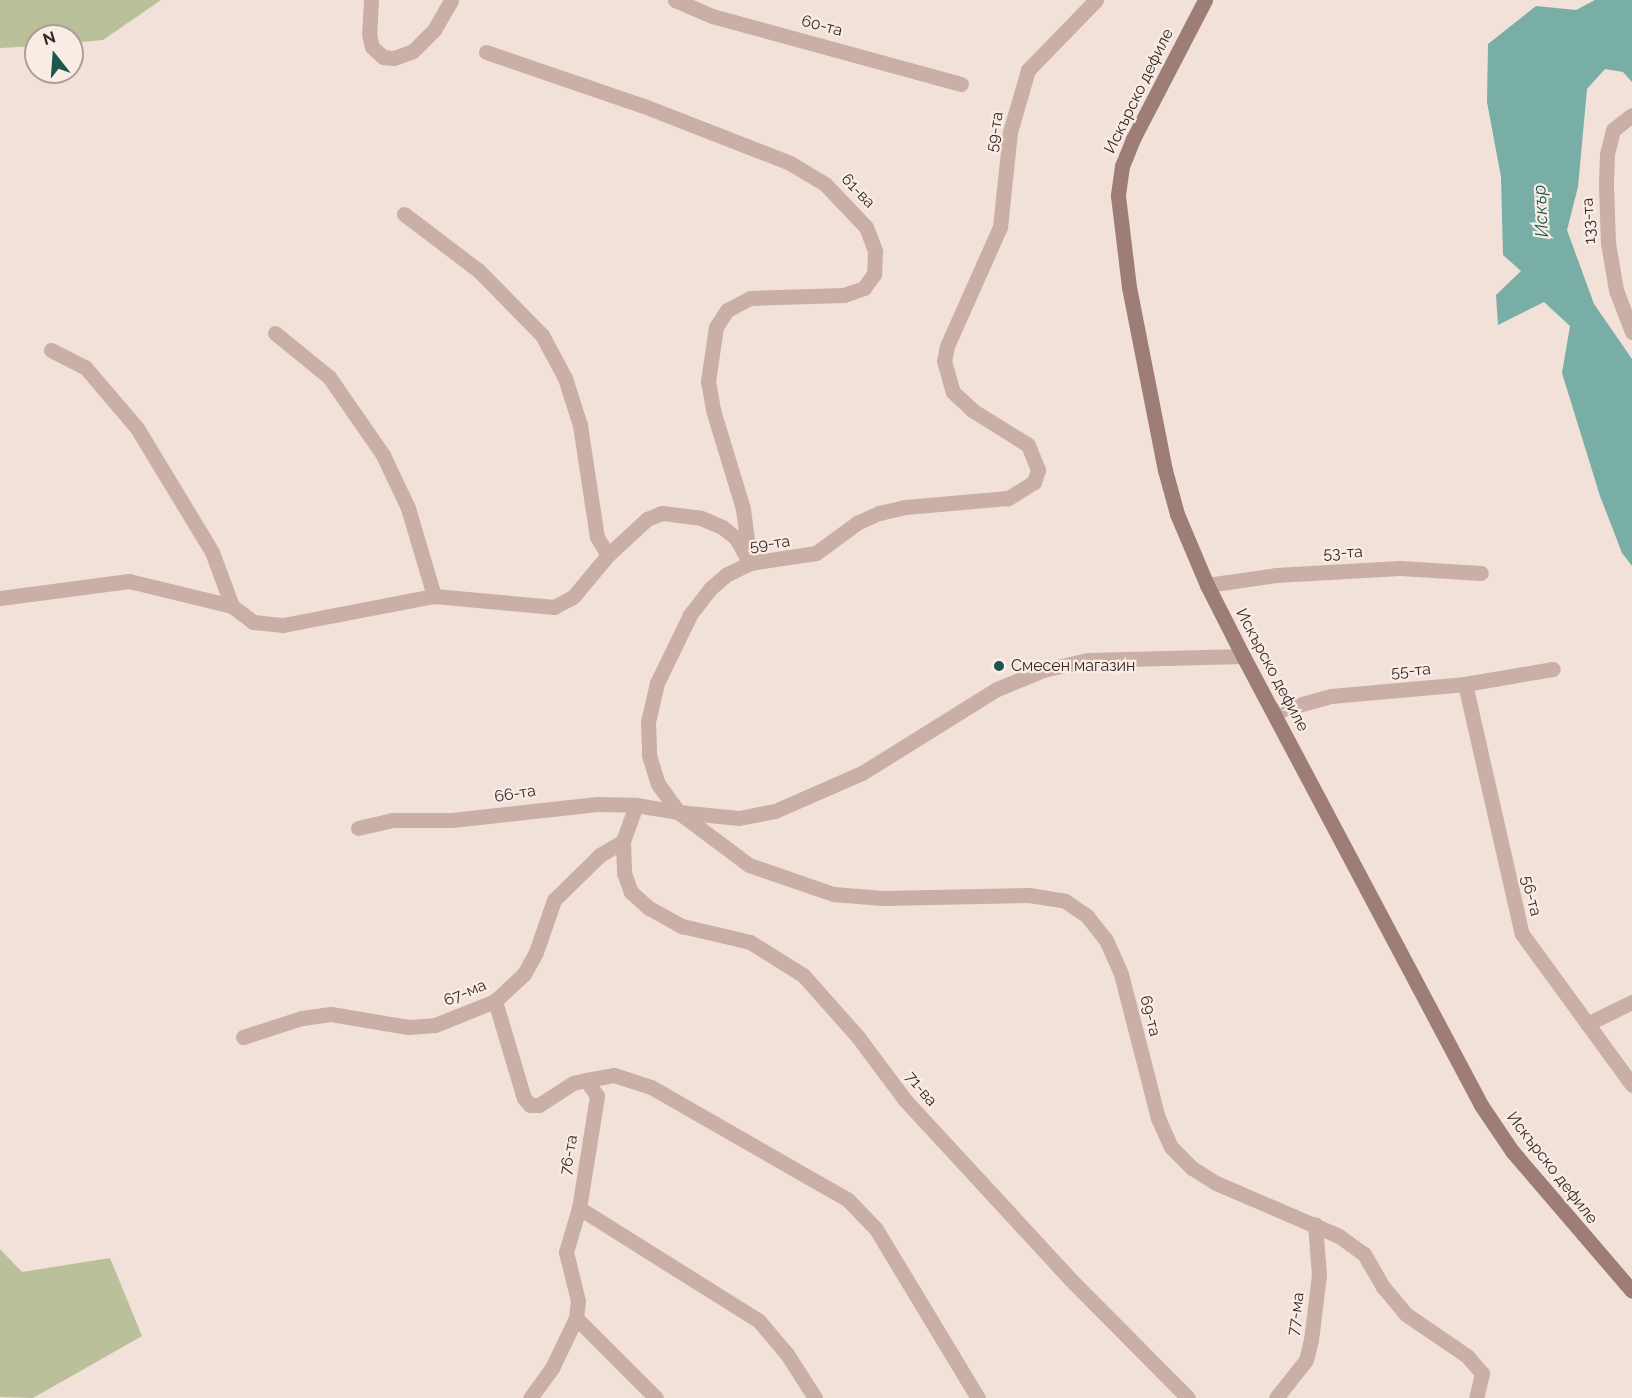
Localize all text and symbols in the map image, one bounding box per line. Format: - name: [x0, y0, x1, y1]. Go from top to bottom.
- street label: 60-та: [799, 11, 845, 41]
- north arrow: [24, 24, 84, 84]
- street label: Искърско дефиле: [1100, 25, 1178, 157]
- text: N: [41, 27, 58, 49]
- street label: 59-та: [982, 110, 1008, 154]
- street label: 61-ва: [837, 170, 879, 212]
- water label: Искър: [1529, 184, 1553, 238]
- street label: 133-та: [1578, 197, 1600, 245]
- street label: 59-та: [749, 532, 791, 556]
- street label: 53-та: [1323, 542, 1363, 564]
- street label: Искърско дефиле: [1231, 605, 1313, 735]
- place label: Смесен магазин: [1011, 656, 1135, 676]
- marker: Смесен магазин: [992, 659, 1006, 673]
- street label: 55-та: [1390, 660, 1432, 682]
- street label: 66-та: [493, 781, 537, 807]
- street label: 56-та: [1517, 874, 1545, 918]
- street label: 67-ма: [441, 975, 489, 1011]
- street label: 69-та: [1136, 994, 1164, 1038]
- street label: 71-ва: [901, 1068, 941, 1110]
- street label: Искърско дефиле: [1502, 1108, 1602, 1228]
- street label: 76-та: [556, 1133, 582, 1177]
- street label: 77-ма: [1283, 1291, 1309, 1337]

